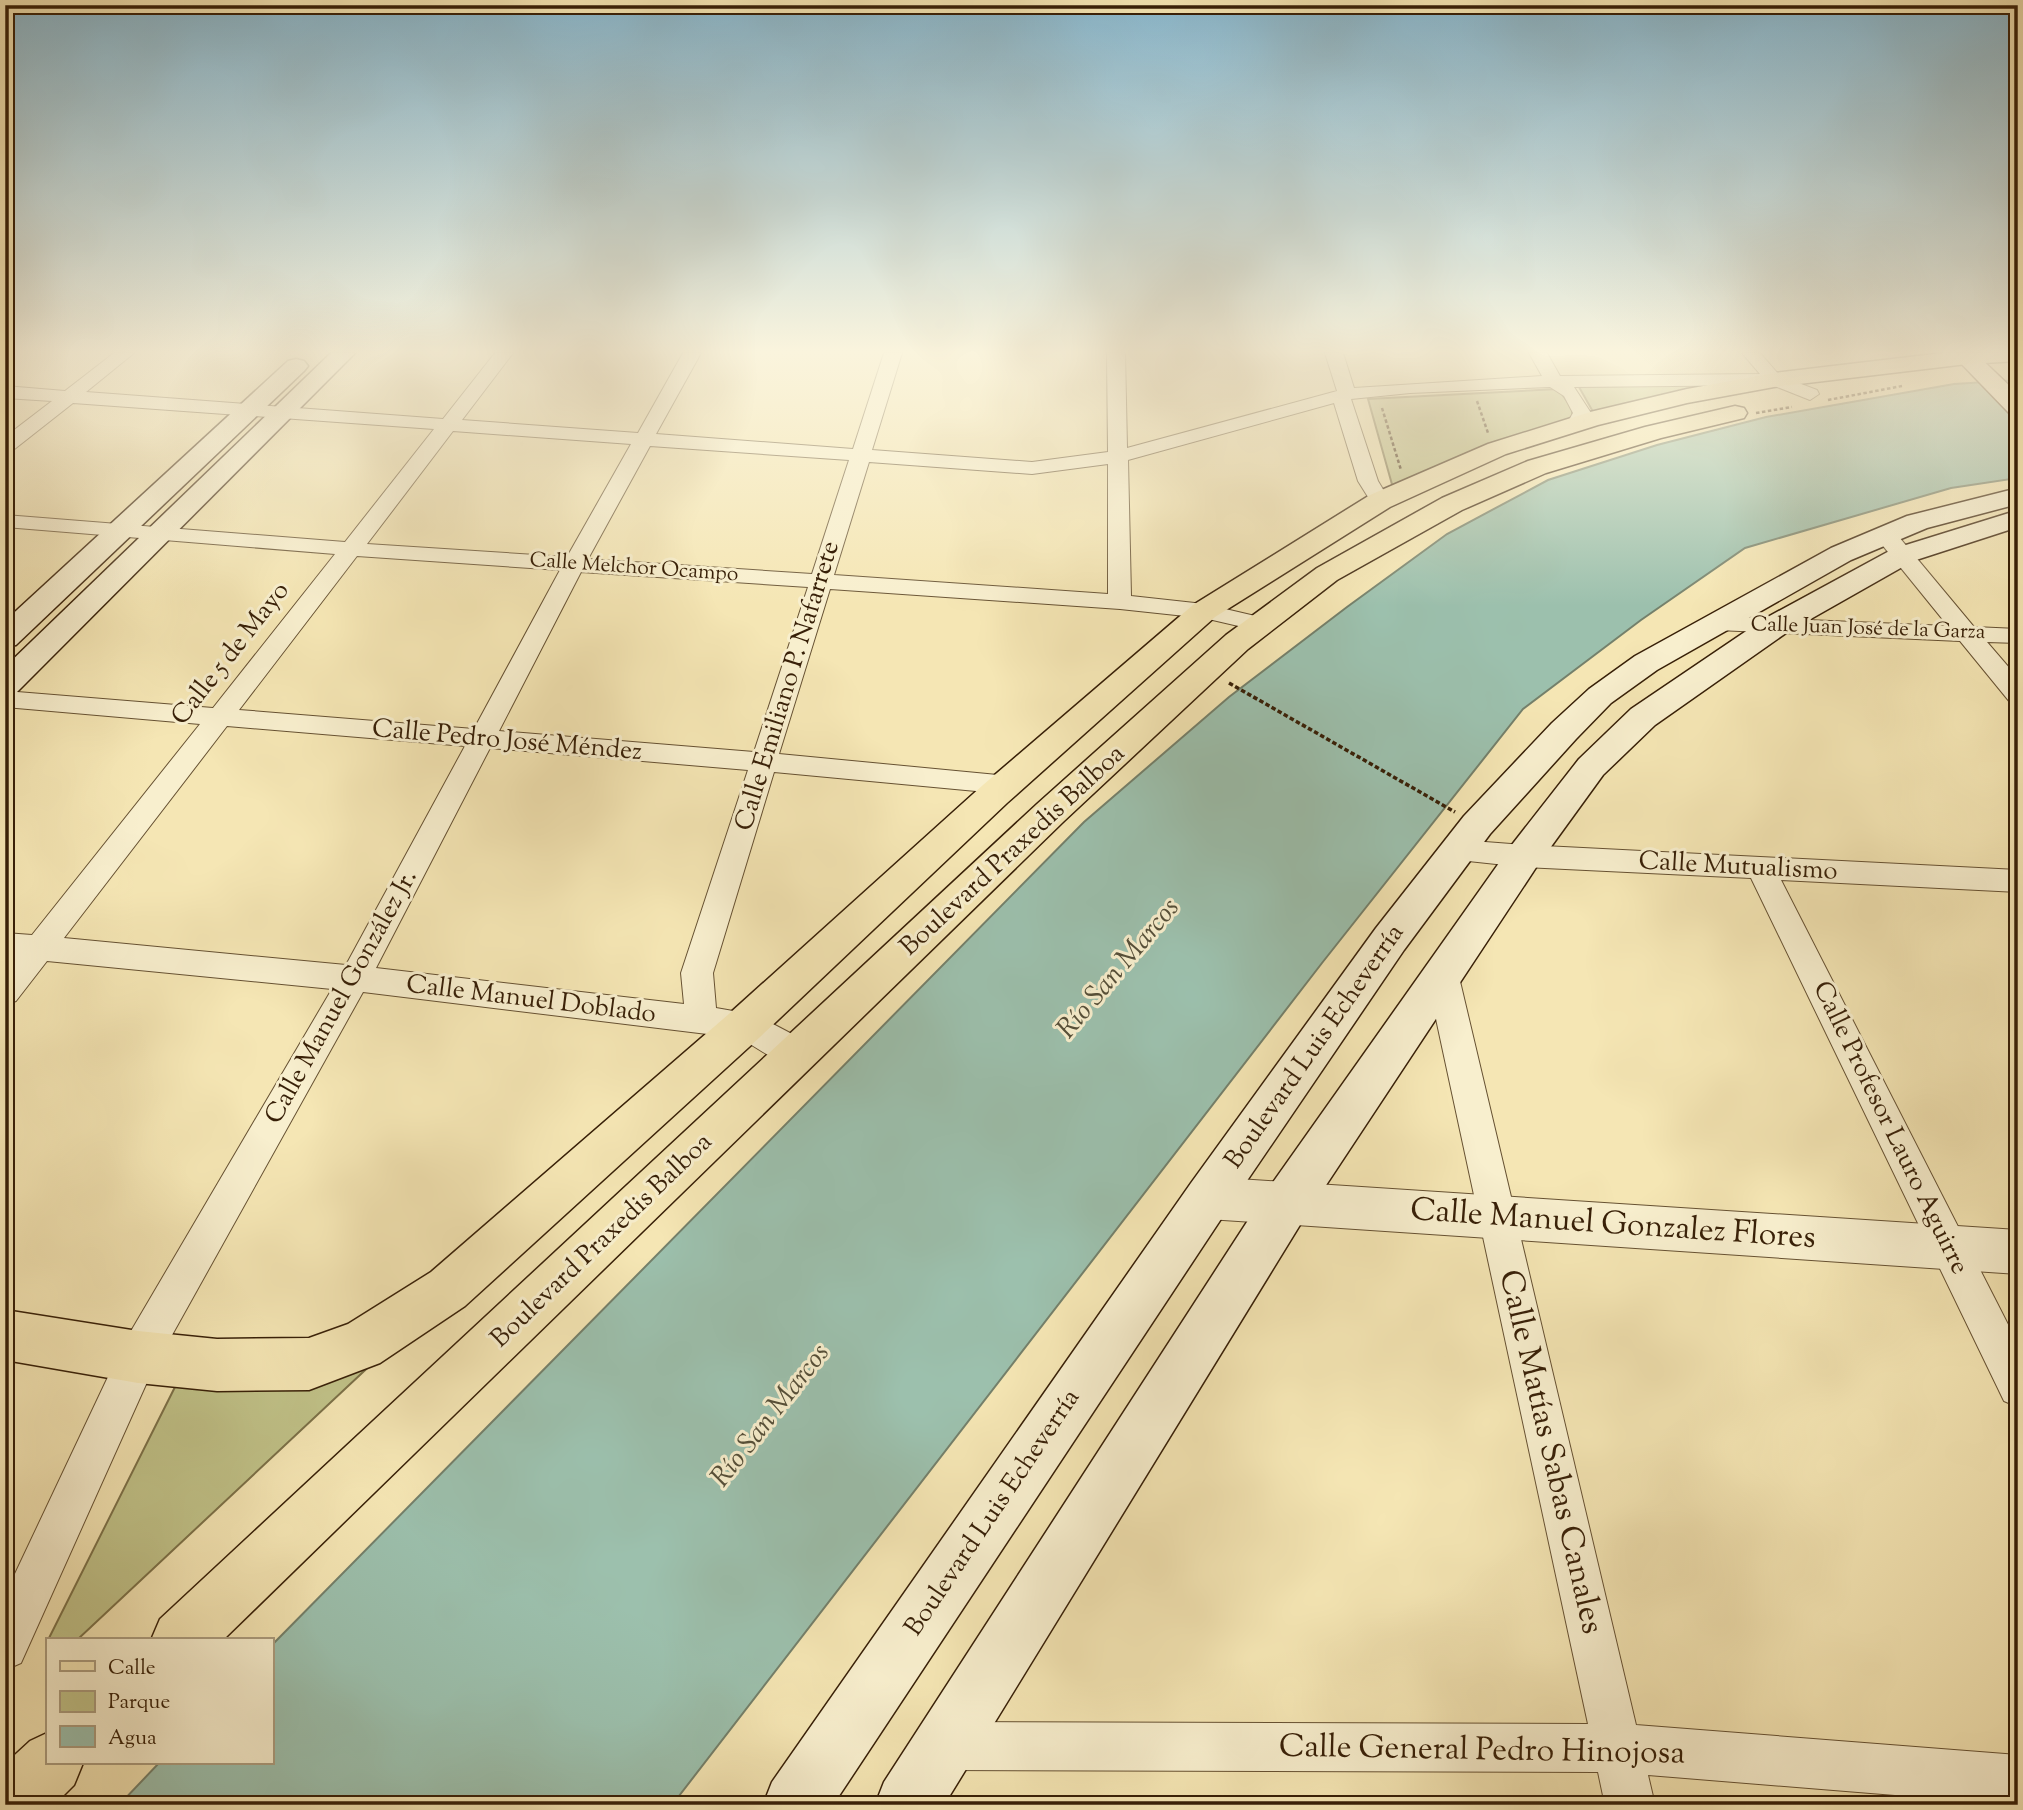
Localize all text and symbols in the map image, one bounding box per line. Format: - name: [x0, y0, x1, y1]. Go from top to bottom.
- street label: Calle Emiliano P. Nafarrete: [726, 537, 850, 835]
- street label: Calle Melchor Ocampo: [529, 546, 739, 590]
- street label: Calle 5 de Mayo: [163, 574, 299, 734]
- street label: Calle Juan José de la Garza: [1750, 610, 1986, 648]
- street label: Calle Pedro José Méndez: [370, 711, 644, 771]
- street label: Boulevard Praxedis Balboa: [892, 737, 1134, 965]
- street label: Calle Mutualismo: [1638, 843, 1838, 891]
- street label: Calle Manuel González Jr.: [256, 863, 428, 1131]
- water label: Río San Marcos: [1048, 890, 1190, 1048]
- street label: Boulevard Luis Echeverría: [1216, 917, 1414, 1177]
- street label: Calle Manuel Doblado: [404, 966, 658, 1034]
- street label: Calle Profesor Lauro Aguirre: [1803, 975, 1977, 1281]
- street label: Boulevard Praxedis Balboa: [483, 1125, 721, 1357]
- street label: Calle Manuel Gonzalez Flores: [1409, 1188, 1817, 1262]
- street label: Calle Matías Sabas Canales: [1486, 1265, 1614, 1639]
- water label: Río San Marcos: [702, 1336, 840, 1496]
- street label: Boulevard Luis Echeverría: [896, 1382, 1090, 1644]
- legend: [46, 1638, 273, 1764]
- text: Calle: [108, 1654, 156, 1684]
- text: Parque: [108, 1688, 170, 1718]
- text: Agua: [108, 1724, 157, 1754]
- street label: Calle General Pedro Hinojosa: [1279, 1724, 1686, 1778]

